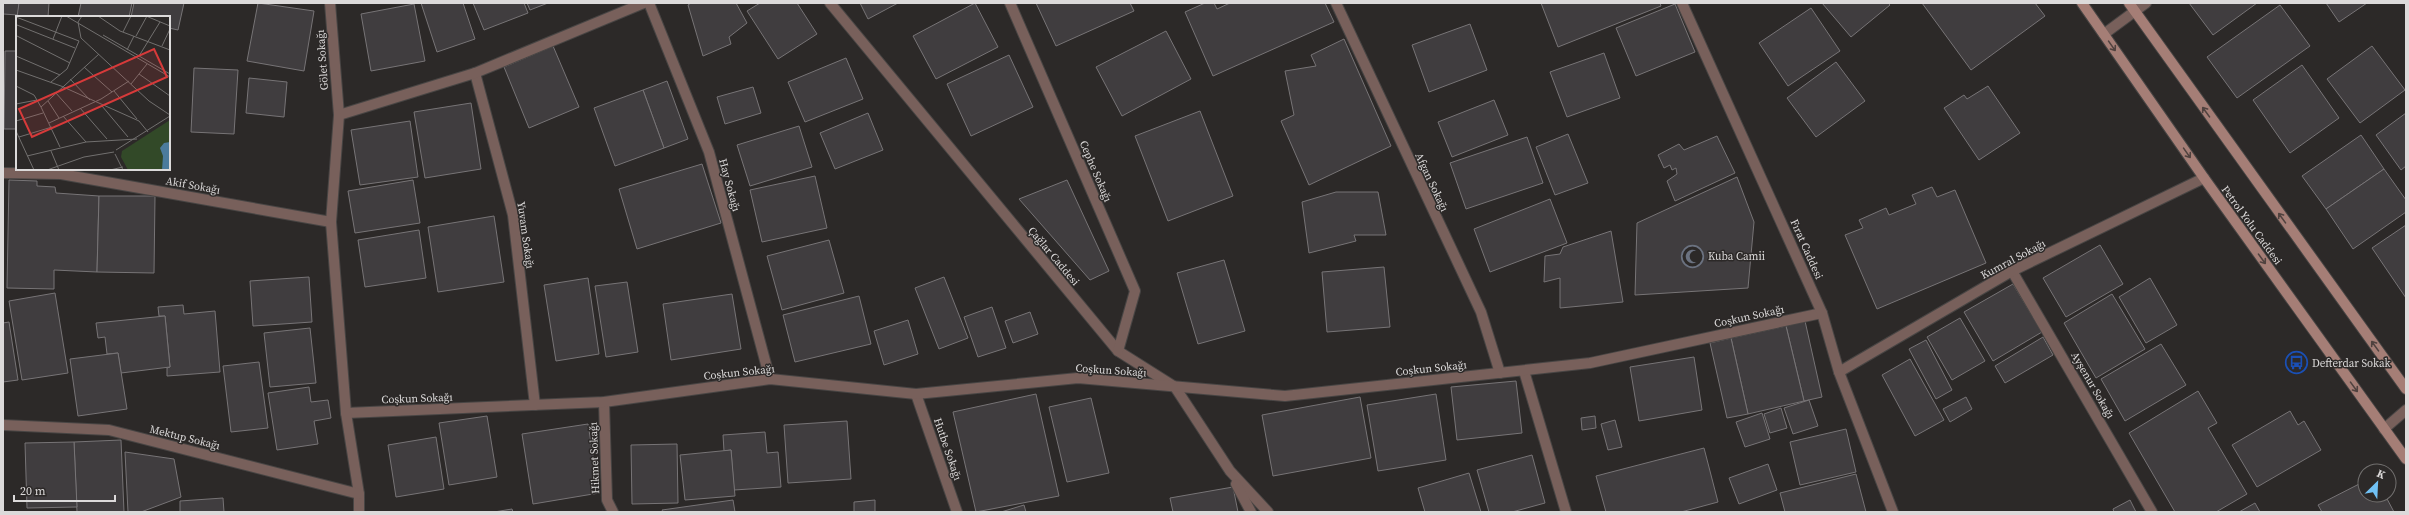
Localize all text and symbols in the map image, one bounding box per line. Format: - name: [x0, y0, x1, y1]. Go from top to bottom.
- inset map: [16, 16, 170, 170]
- street label: Gölet Sokağı: [313, 29, 332, 91]
- one-way arrow: [2108, 41, 2116, 52]
- one-way arrow: [2202, 107, 2210, 118]
- street label: Cephe Sokağı: [1076, 138, 1115, 204]
- one-way arrow: [2183, 147, 2191, 158]
- street label: Afgan Sokağı: [1411, 150, 1452, 214]
- street label: Hay Sokağı: [715, 157, 744, 213]
- street label: Akif Sokağı: [164, 173, 221, 198]
- street label: Petrol Yolu Caddesi: [2218, 183, 2285, 268]
- street label: Yuvam Sokağı: [513, 200, 538, 270]
- one-way arrow: [2278, 212, 2286, 223]
- street label: Fırat Caddesi: [1787, 217, 1826, 282]
- street label: Çağlar Caddesi: [1025, 224, 1083, 289]
- street label: Kumral Sokağı: [1978, 236, 2048, 283]
- mosque icon: Kuba Camii: [1680, 243, 1706, 269]
- place label: Kuba Camii: [1708, 249, 1765, 264]
- one-way arrow: [2258, 253, 2266, 264]
- street label: Coşkun Sokağı: [1713, 302, 1786, 331]
- one-way arrow: [2371, 340, 2379, 351]
- street label: Ayşenur Sokağı: [2067, 349, 2118, 421]
- bus stop icon: Defterdar Sokak: [2283, 350, 2309, 376]
- place label: Defterdar Sokak: [2312, 356, 2392, 371]
- street label: Coşkun Sokağı: [1395, 357, 1467, 380]
- street label: Coşkun Sokağı: [703, 361, 775, 384]
- street label: Coşkun Sokağı: [1075, 361, 1147, 380]
- one-way arrow: [2350, 382, 2358, 393]
- street label: Coşkun Sokağı: [381, 390, 453, 407]
- street label: Hutbe Sokağı: [930, 416, 965, 482]
- street label: Mektup Sokağı: [148, 421, 222, 453]
- street label: Hikmet Sokağı: [586, 422, 603, 494]
- north arrow: [2357, 463, 2397, 503]
- text: K: [2374, 466, 2388, 483]
- scale bar: [14, 477, 115, 503]
- text: 20 m: [20, 483, 46, 499]

